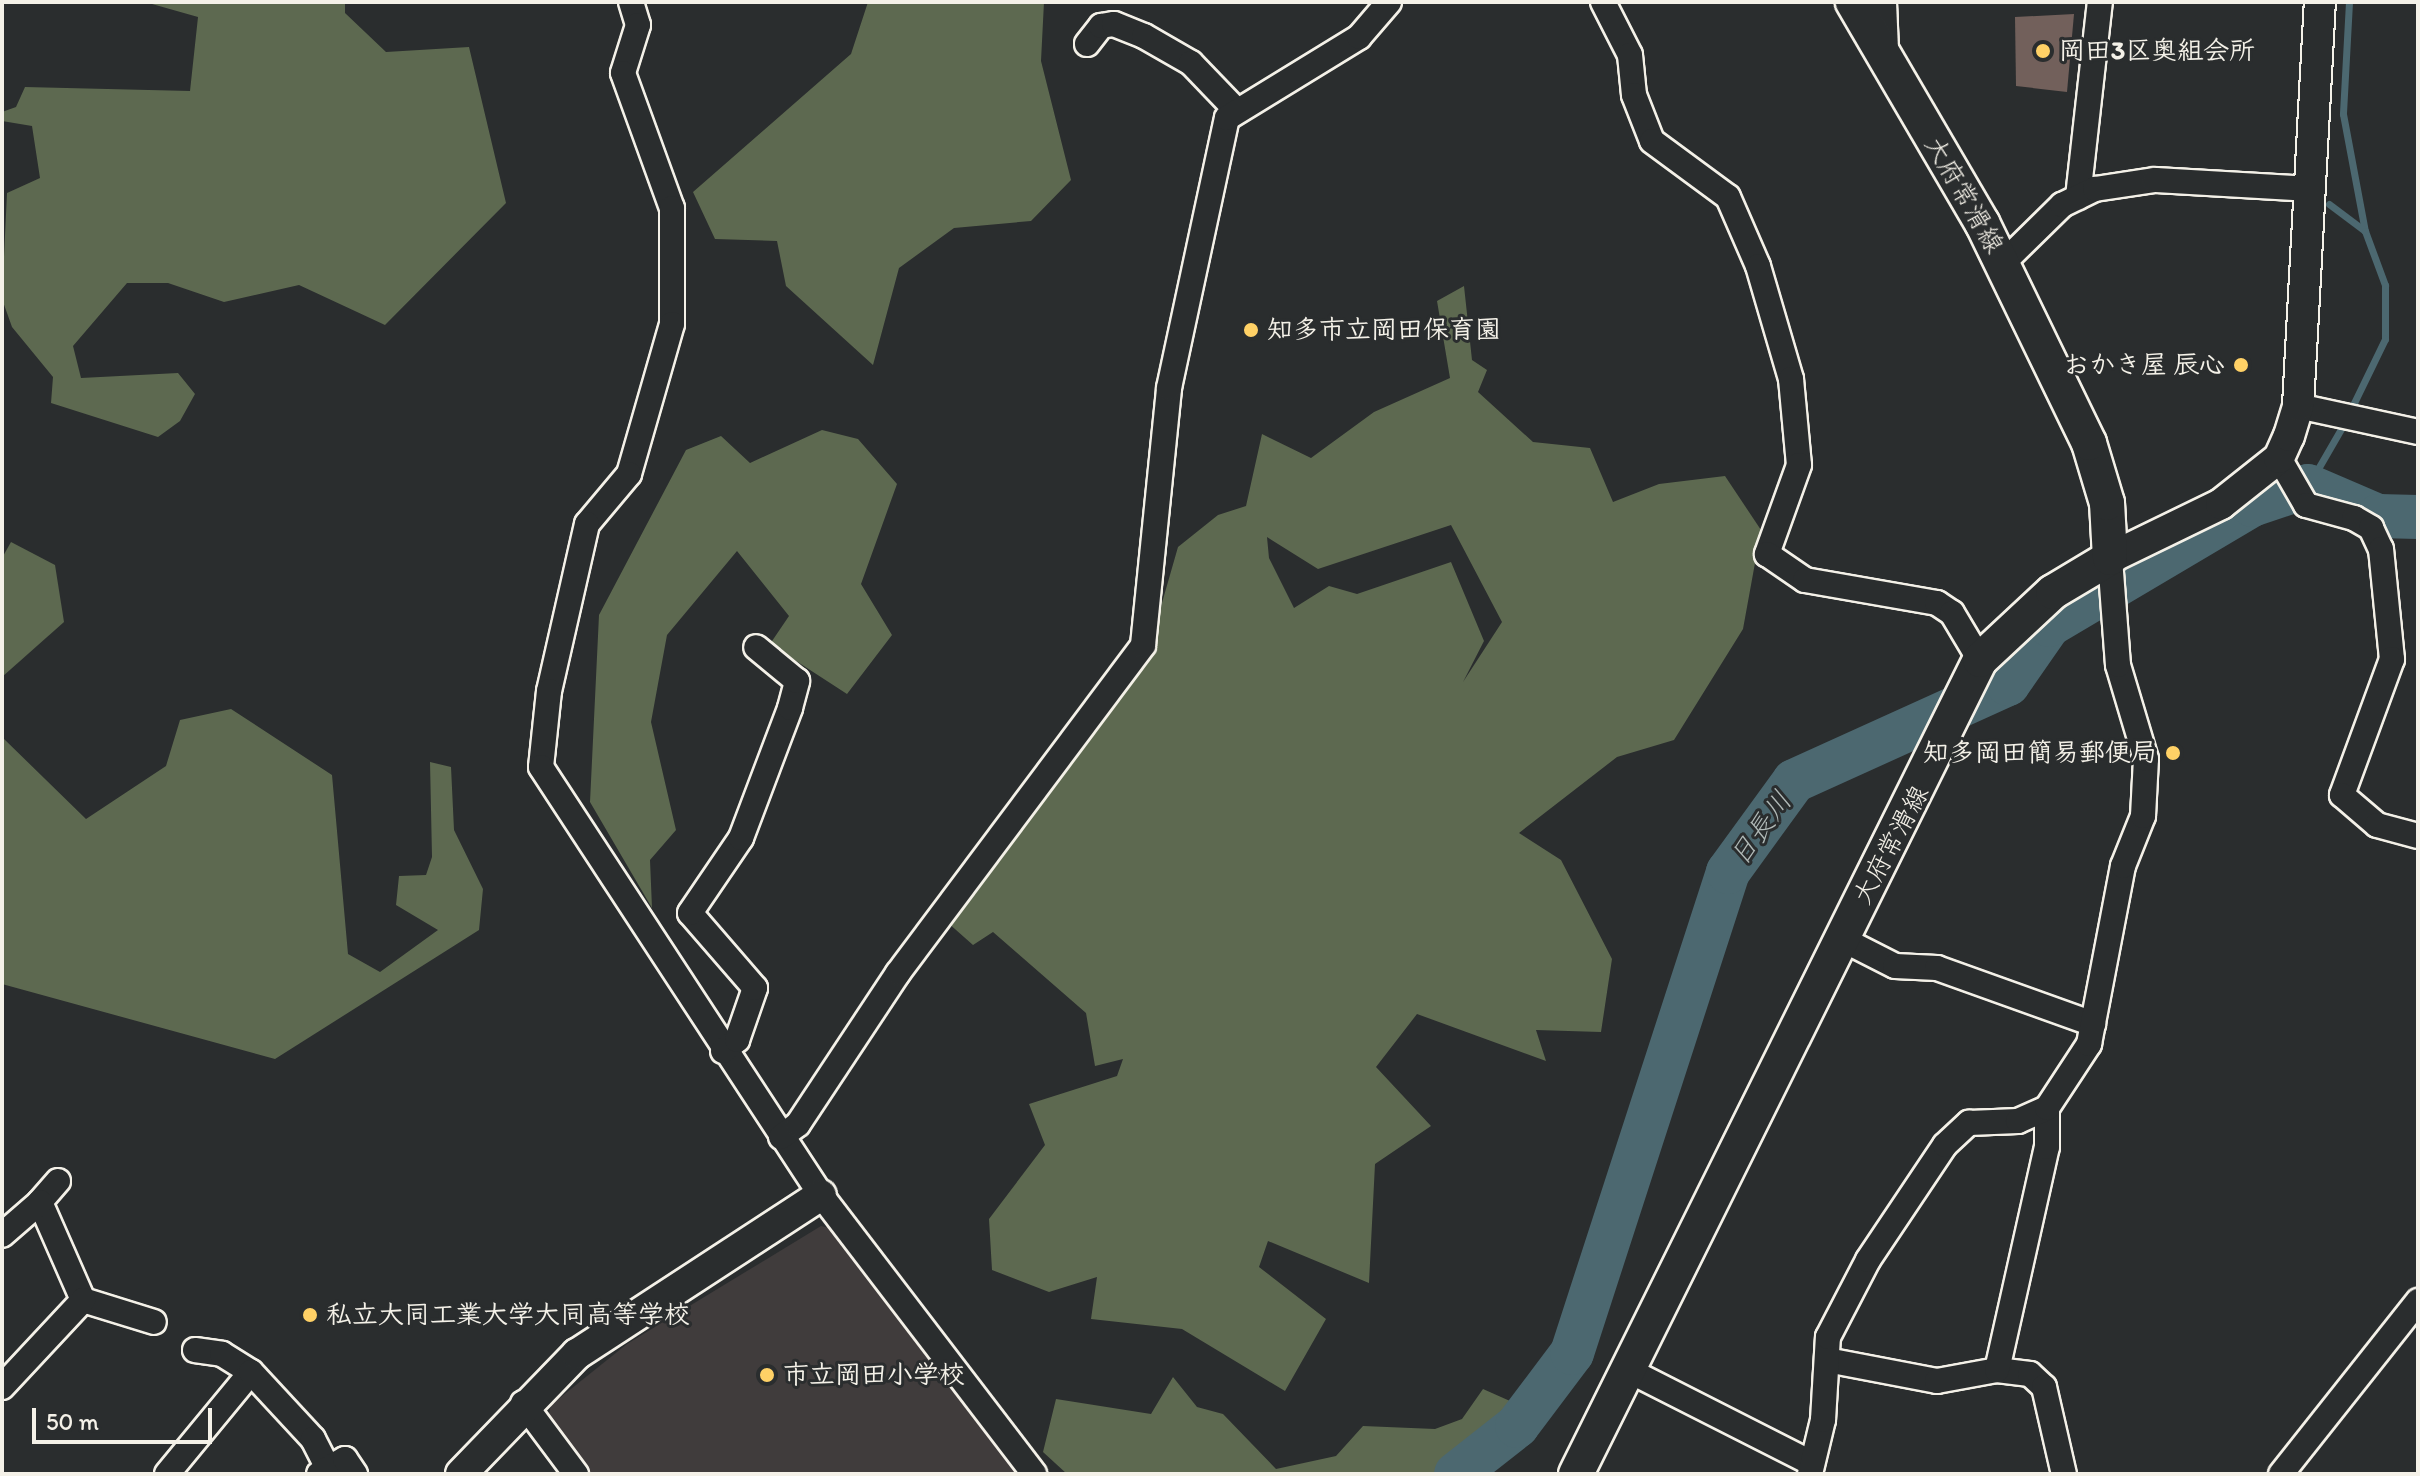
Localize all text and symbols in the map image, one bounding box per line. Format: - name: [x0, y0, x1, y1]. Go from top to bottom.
- place label: 岡田3区奥組会所: [2059, 35, 2255, 67]
- marker: 岡田3区奥組会所: [2034, 42, 2052, 60]
- street label: 大府常滑線: [1918, 131, 2010, 259]
- place label: 知多市立岡田保育園: [1267, 314, 1501, 346]
- marker: 知多市立岡田保育園: [1242, 321, 1260, 339]
- place label: おかき屋 辰心: [2063, 349, 2225, 381]
- marker: おかき屋 辰心: [2232, 356, 2250, 374]
- place label: 知多岡田簡易郵便局: [1923, 737, 2157, 769]
- marker: 知多岡田簡易郵便局: [2164, 744, 2182, 762]
- street label: 大府常滑線: [1847, 780, 1935, 910]
- water label: 日長川: [1722, 784, 1798, 872]
- place label: 私立大同工業大学大同高等学校: [326, 1299, 690, 1331]
- marker: 私立大同工業大学大同高等学校: [301, 1306, 319, 1324]
- place label: 市立岡田小学校: [783, 1359, 965, 1391]
- marker: 市立岡田小学校: [758, 1366, 776, 1384]
- scale bar: [36, 1392, 216, 1442]
- text: 50 m: [46, 1407, 99, 1436]

